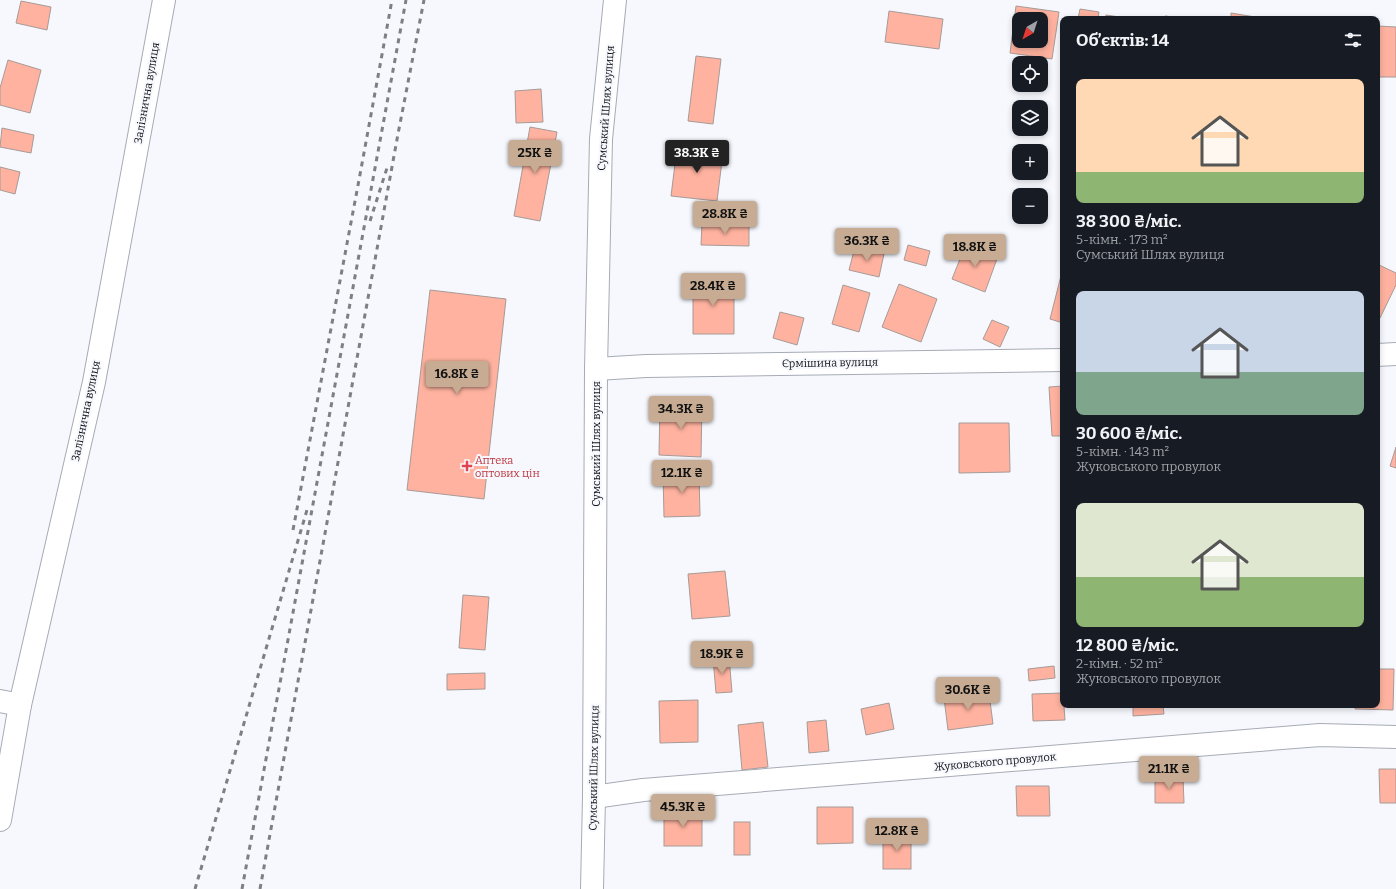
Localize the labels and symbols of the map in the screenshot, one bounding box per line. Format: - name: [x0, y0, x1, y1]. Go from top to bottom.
- north arrow: [1012, 12, 1048, 48]
- street label: Залізнична вулиця: [132, 41, 162, 145]
- street label: Сумський Шлях вулиця: [595, 45, 617, 171]
- pin: 25K ₴: [507, 140, 563, 174]
- pin: 38.3K ₴: [660, 140, 734, 174]
- pin: 28.8K ₴: [688, 201, 762, 235]
- pin: 36.3K ₴: [830, 228, 904, 262]
- pin: 18.8K ₴: [938, 234, 1012, 268]
- pin: 28.4K ₴: [676, 273, 750, 307]
- street label: Єрмішина вулиця: [782, 356, 878, 370]
- street label: Залізнична вулиця: [69, 359, 103, 463]
- pin: 16.8K ₴: [420, 361, 494, 395]
- street label: Сумський Шлях вулиця: [590, 381, 603, 507]
- pin: 34.3K ₴: [644, 396, 718, 430]
- place label: Аптека оптових цін: [475, 454, 540, 480]
- pin: 12.1K ₴: [645, 460, 719, 494]
- marker: Аптека оптових цін: [462, 461, 472, 471]
- pin: 18.9K ₴: [685, 641, 759, 675]
- pin: 30.6K ₴: [931, 677, 1005, 711]
- street label: Сумський Шлях вулиця: [586, 705, 602, 831]
- street label: Жуковського провулок: [933, 750, 1057, 774]
- pin: 21.1K ₴: [1132, 756, 1206, 790]
- pin: 45.3K ₴: [646, 794, 720, 828]
- pin: 12.8K ₴: [860, 818, 934, 852]

